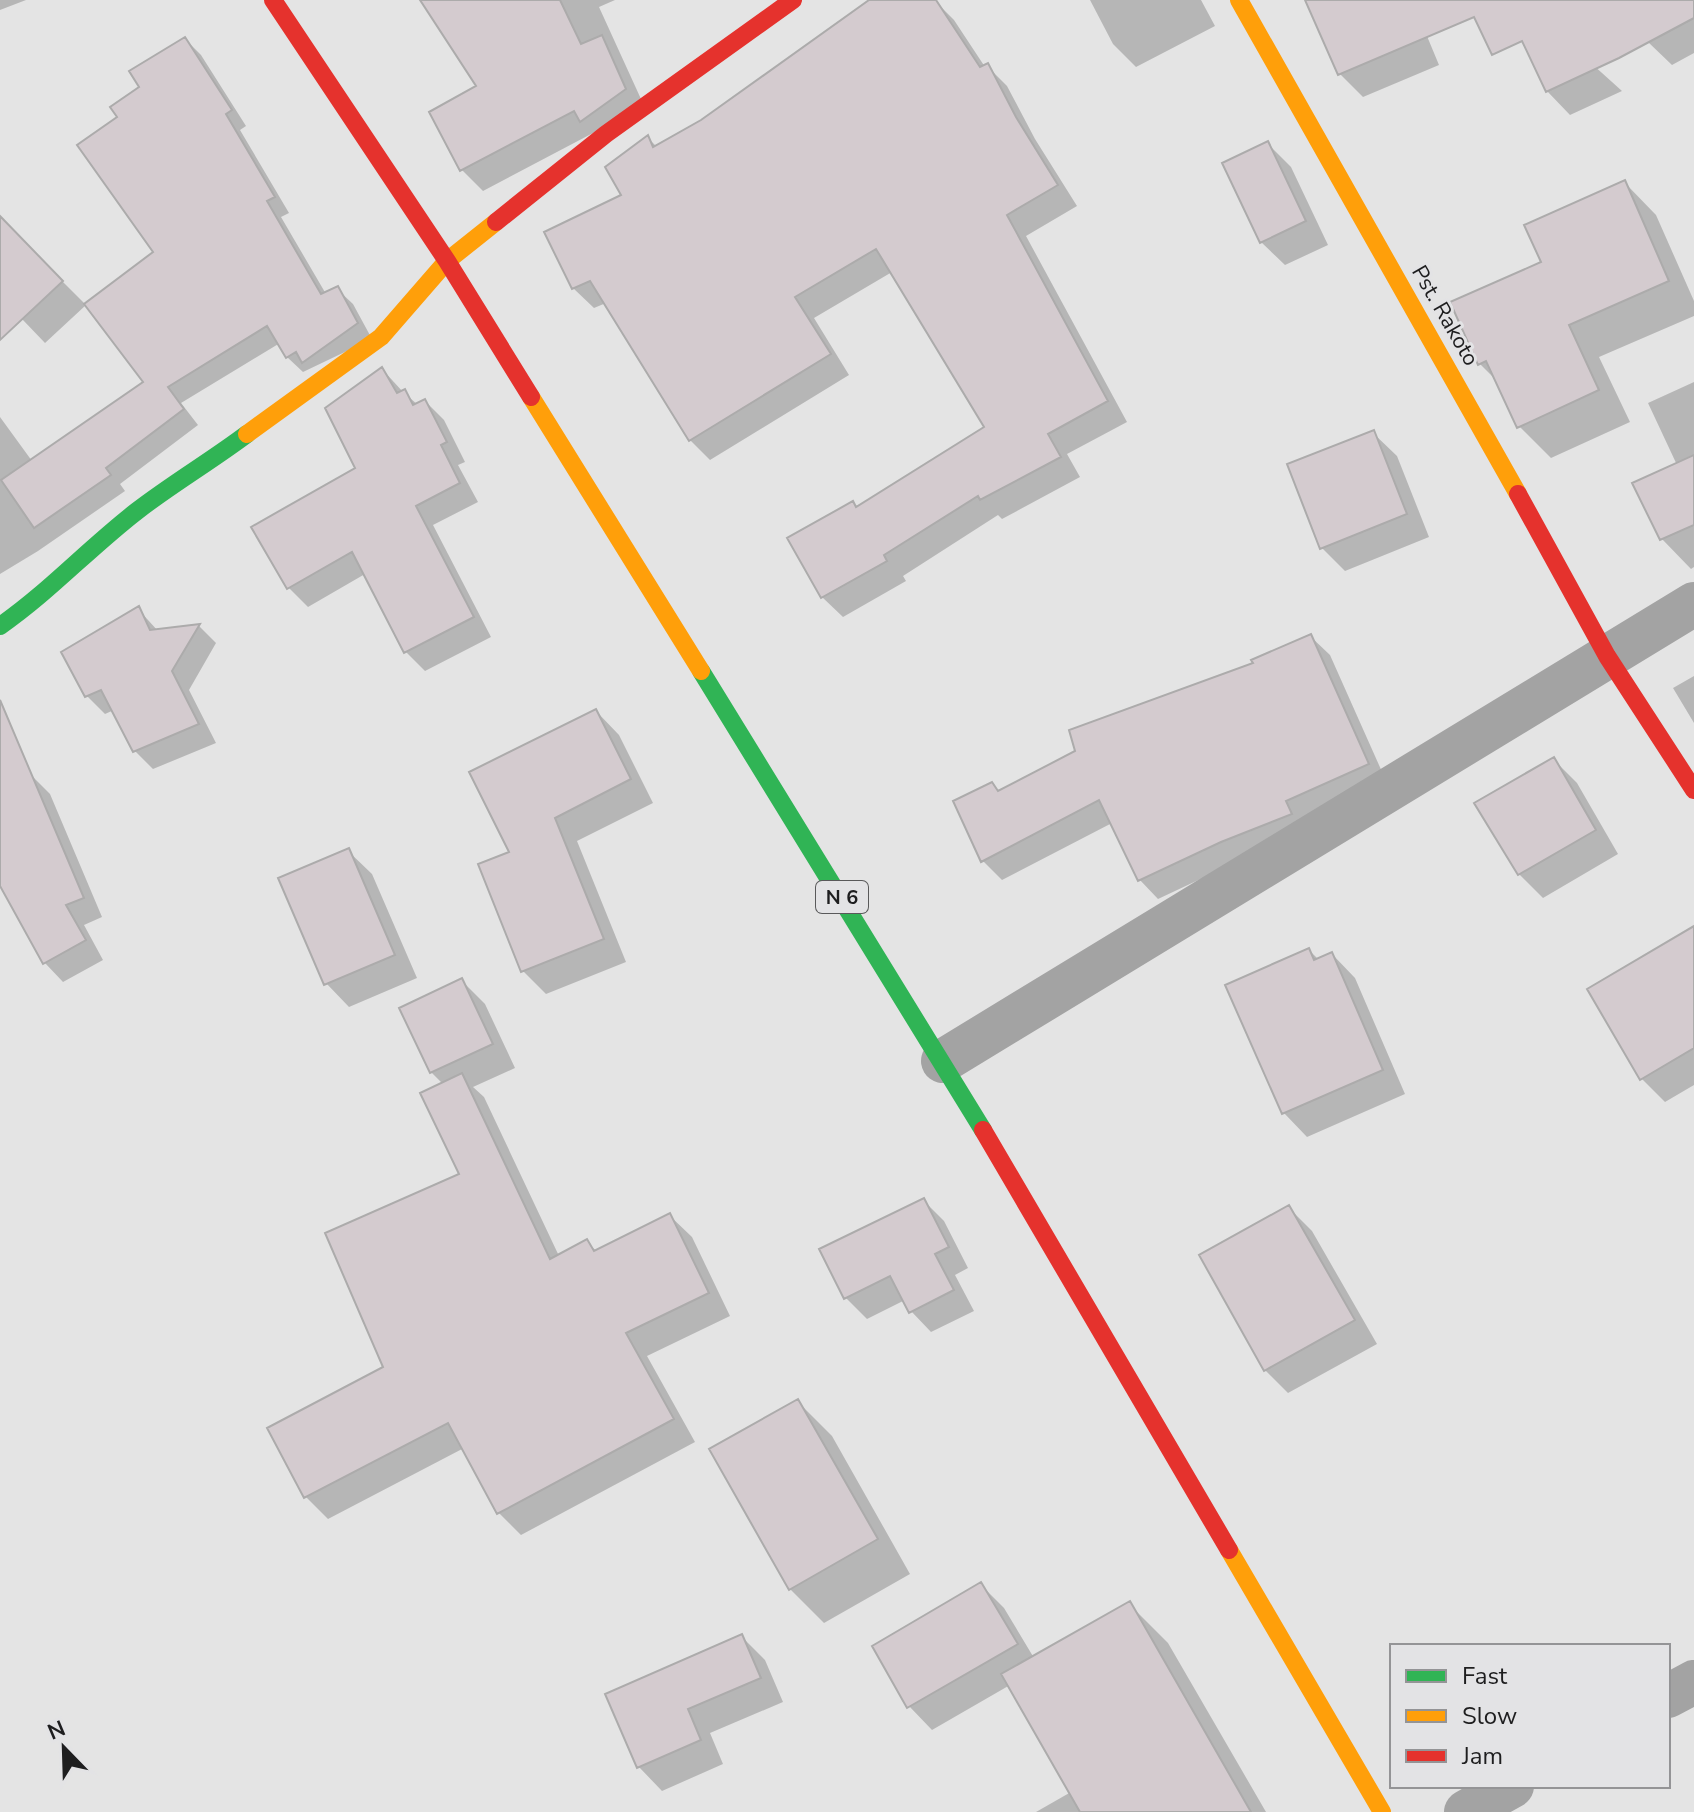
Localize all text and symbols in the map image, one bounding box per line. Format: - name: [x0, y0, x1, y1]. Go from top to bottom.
- street label: Pst. Rakoto: [1404, 260, 1486, 371]
- road number: N 6: [816, 881, 868, 913]
- legend: [1390, 1644, 1670, 1788]
- text: Fast: [1462, 1660, 1508, 1692]
- text: Slow: [1462, 1700, 1517, 1732]
- north arrow: [24, 1708, 104, 1788]
- text: N: [43, 1713, 70, 1748]
- text: Jam: [1461, 1740, 1503, 1772]

